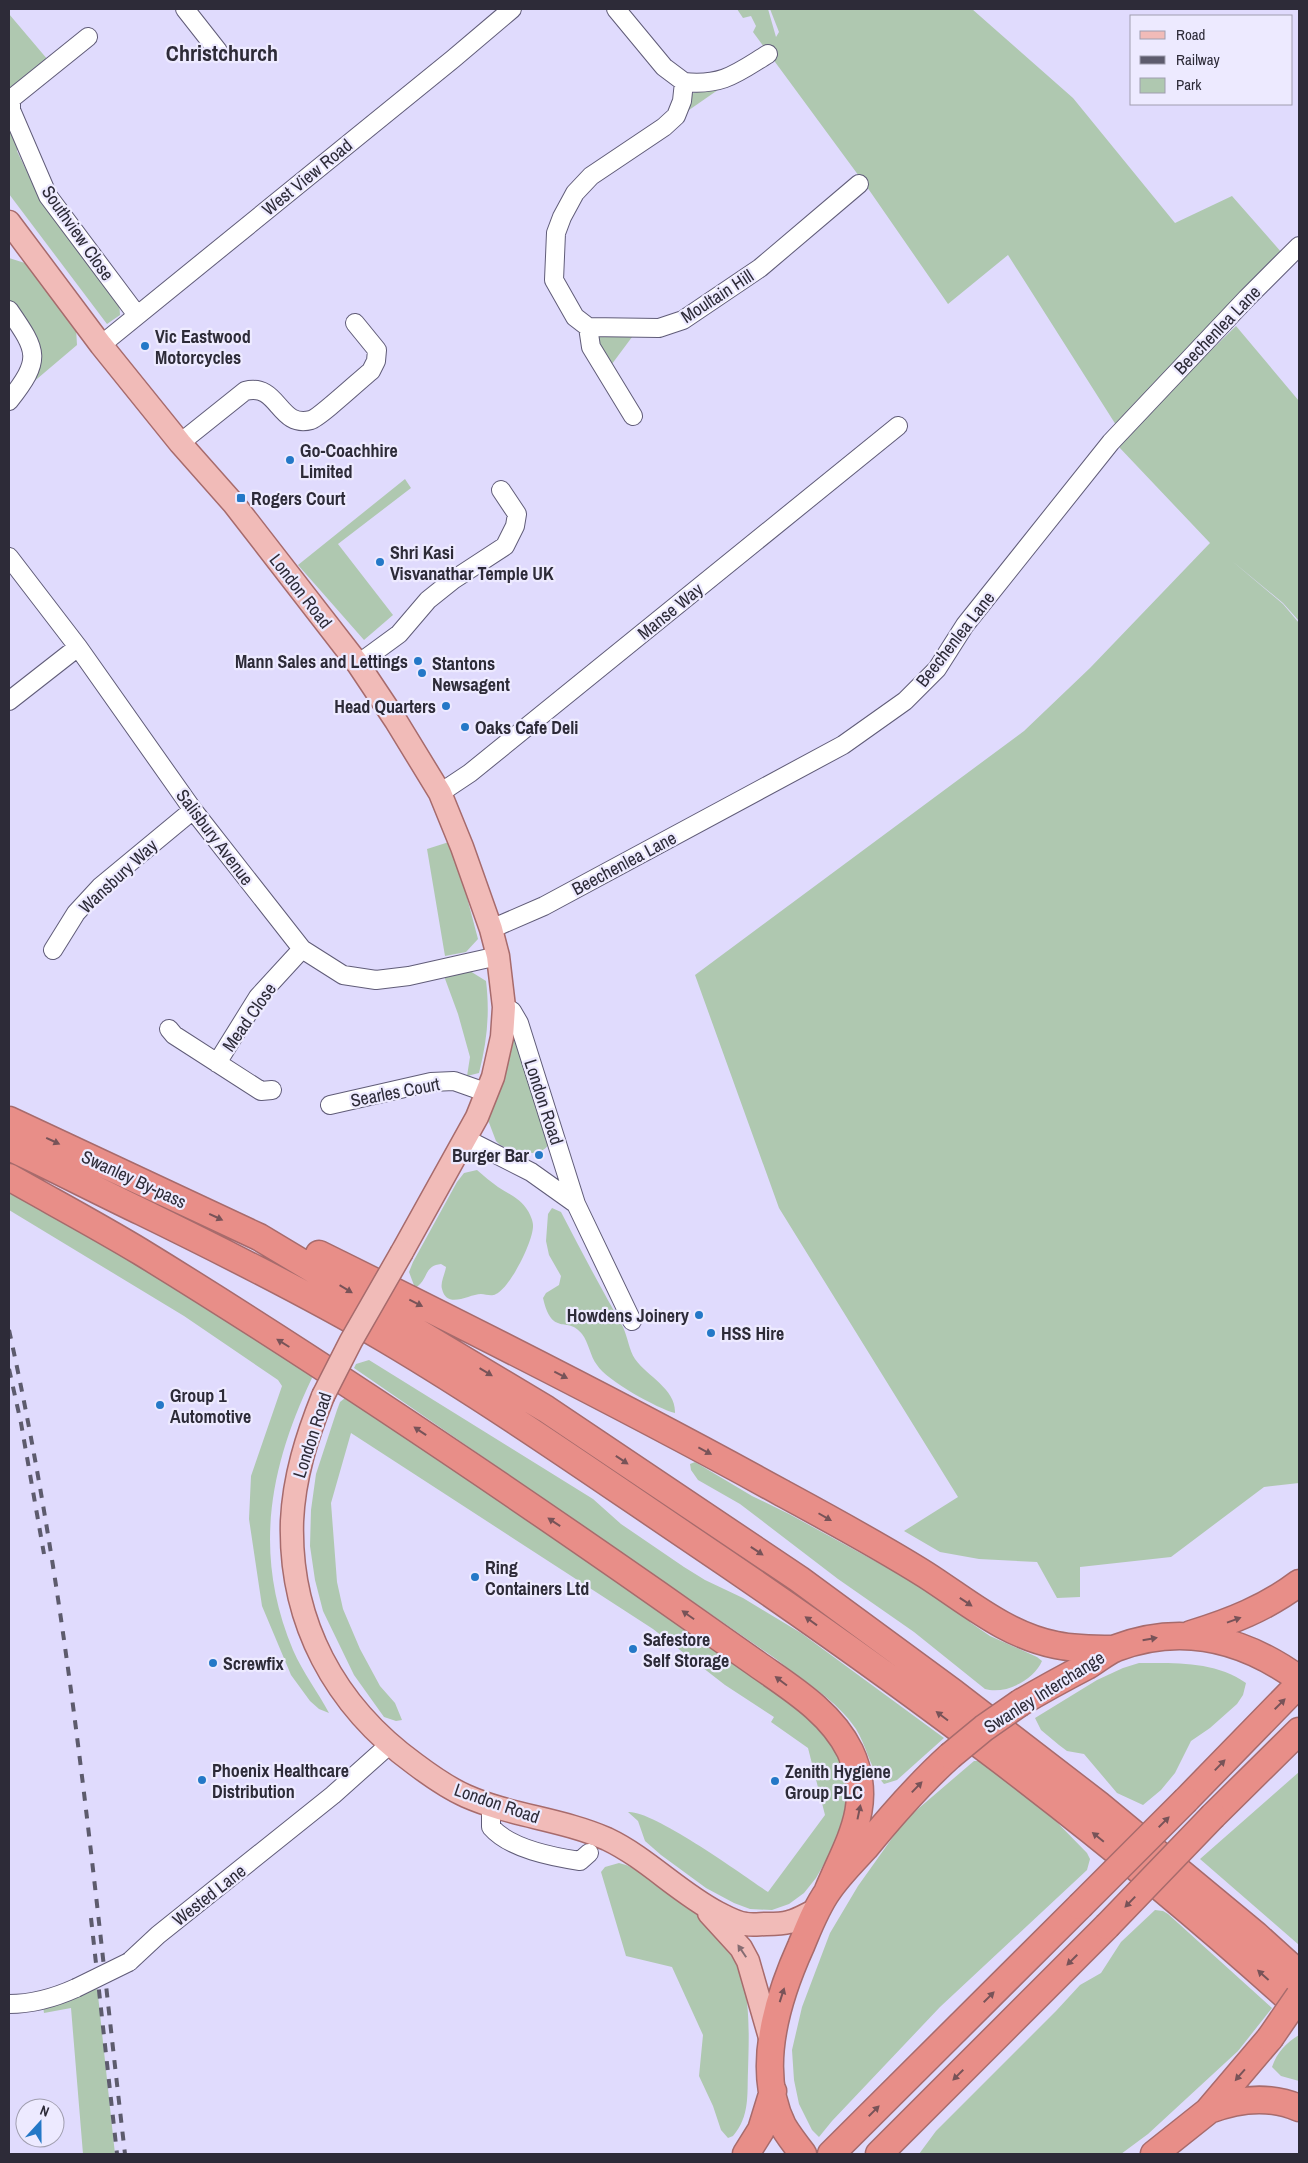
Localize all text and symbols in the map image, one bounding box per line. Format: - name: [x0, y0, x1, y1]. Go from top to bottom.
- legend: [1130, 15, 1293, 105]
- text: Road: [1176, 24, 1205, 45]
- district label: Christchurch: [166, 38, 278, 68]
- text: Railway: [1176, 49, 1221, 70]
- text: Park: [1176, 74, 1202, 95]
- street label: West View Road: [257, 133, 357, 221]
- street label: Southview Close: [36, 180, 120, 286]
- street label: Moultain Hill: [676, 263, 758, 329]
- street label: Beechenlea Lane: [1168, 280, 1266, 380]
- place label: Vic Eastwood Motorcycles: [155, 324, 251, 370]
- marker: Vic Eastwood Motorcycles: [139, 340, 151, 352]
- place label: Go-Coachhire Limited: [300, 438, 398, 484]
- marker: Go-Coachhire Limited: [284, 454, 296, 466]
- place label: Rogers Court: [251, 486, 345, 511]
- marker: Rogers Court: [235, 492, 247, 504]
- place label: Shri Kasi Visvanathar Temple UK: [390, 540, 554, 586]
- street label: London Road: [264, 548, 338, 634]
- marker: Shri Kasi Visvanathar Temple UK: [374, 556, 386, 568]
- street label: Manse Way: [632, 577, 708, 645]
- street label: Beechenlea Lane: [910, 586, 1000, 692]
- place label: Mann Sales and Lettings: [235, 649, 408, 674]
- place label: Stantons Newsagent: [432, 651, 510, 697]
- marker: Mann Sales and Lettings: [412, 655, 424, 667]
- marker: Stantons Newsagent: [416, 667, 428, 679]
- place label: Head Quarters: [334, 694, 436, 719]
- marker: Head Quarters: [440, 700, 452, 712]
- place label: Oaks Cafe Deli: [475, 715, 578, 740]
- marker: Oaks Cafe Deli: [459, 721, 471, 733]
- street label: Salisbury Avenue: [171, 784, 259, 890]
- street label: Beechenlea Lane: [567, 825, 681, 901]
- street label: Wansbury Way: [73, 833, 163, 919]
- street label: Mead Close: [216, 978, 282, 1056]
- street label: London Road: [518, 1056, 570, 1148]
- street label: Searles Court: [348, 1071, 442, 1113]
- one-way arrow: [46, 1137, 60, 1145]
- place label: Burger Bar: [452, 1143, 529, 1168]
- street label: Swanley By-pass: [77, 1144, 191, 1214]
- marker: Burger Bar: [533, 1149, 545, 1161]
- one-way arrow: [209, 1213, 223, 1221]
- one-way arrow: [340, 1284, 353, 1293]
- one-way arrow: [409, 1299, 423, 1307]
- place label: Howdens Joinery: [567, 1303, 690, 1328]
- marker: Howdens Joinery: [693, 1309, 705, 1321]
- place label: HSS Hire: [721, 1321, 784, 1346]
- marker: HSS Hire: [705, 1327, 717, 1339]
- one-way arrow: [277, 1338, 290, 1347]
- one-way arrow: [479, 1367, 492, 1376]
- one-way arrow: [554, 1371, 569, 1379]
- place label: Group 1 Automotive: [170, 1383, 251, 1429]
- street label: London Road: [286, 1389, 338, 1481]
- marker: Group 1 Automotive: [154, 1399, 166, 1411]
- one-way arrow: [413, 1426, 427, 1436]
- one-way arrow: [698, 1447, 712, 1456]
- one-way arrow: [615, 1455, 629, 1465]
- one-way arrow: [818, 1513, 832, 1522]
- one-way arrow: [547, 1517, 561, 1527]
- one-way arrow: [750, 1546, 764, 1556]
- place label: Ring Containers Ltd: [485, 1555, 589, 1601]
- marker: Ring Containers Ltd: [469, 1571, 481, 1583]
- one-way arrow: [959, 1597, 972, 1607]
- one-way arrow: [681, 1610, 694, 1620]
- one-way arrow: [804, 1616, 817, 1626]
- one-way arrow: [1227, 1616, 1242, 1623]
- place label: Safestore Self Storage: [643, 1627, 729, 1673]
- one-way arrow: [1143, 1635, 1159, 1643]
- marker: Safestore Self Storage: [627, 1643, 639, 1655]
- street label: Swanley Interchange: [979, 1645, 1109, 1739]
- place label: Screwfix: [223, 1651, 285, 1676]
- marker: Screwfix: [207, 1657, 219, 1669]
- one-way arrow: [774, 1676, 788, 1686]
- one-way arrow: [1273, 1698, 1285, 1710]
- one-way arrow: [935, 1711, 949, 1721]
- place label: Phoenix Healthcare Distribution: [212, 1758, 349, 1804]
- place label: Zenith Hygiene Group PLC: [785, 1759, 891, 1805]
- one-way arrow: [1213, 1760, 1225, 1772]
- marker: Phoenix Healthcare Distribution: [196, 1774, 208, 1786]
- marker: Zenith Hygiene Group PLC: [769, 1775, 781, 1787]
- street label: London Road: [451, 1777, 543, 1829]
- one-way arrow: [911, 1781, 923, 1793]
- one-way arrow: [855, 1805, 863, 1820]
- one-way arrow: [1158, 1816, 1170, 1828]
- one-way arrow: [1092, 1832, 1105, 1843]
- street label: Wested Lane: [167, 1858, 251, 1932]
- one-way arrow: [1124, 1895, 1136, 1907]
- one-way arrow: [737, 1945, 747, 1958]
- one-way arrow: [1067, 1954, 1079, 1966]
- one-way arrow: [1258, 1969, 1270, 1981]
- one-way arrow: [778, 1987, 786, 2002]
- one-way arrow: [983, 1991, 995, 2003]
- one-way arrow: [1234, 2068, 1245, 2081]
- one-way arrow: [952, 2069, 964, 2081]
- north arrow: [15, 2098, 65, 2148]
- text: N: [38, 2101, 52, 2121]
- one-way arrow: [867, 2105, 879, 2117]

